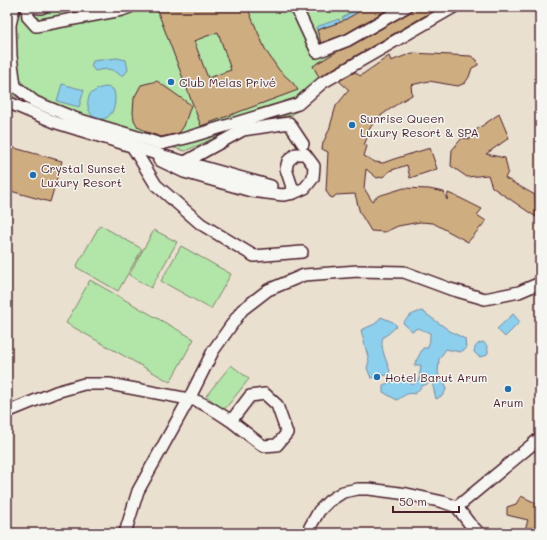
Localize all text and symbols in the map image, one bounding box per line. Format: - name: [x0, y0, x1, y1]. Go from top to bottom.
- place label: Club Melas Privé: [179, 74, 276, 90]
- marker: Club Melas Privé: [166, 77, 176, 87]
- place label: Sunrise Queen Luxury Resort & SPA: [360, 110, 479, 140]
- marker: Sunrise Queen Luxury Resort & SPA: [347, 120, 357, 130]
- place label: Crystal Sunset Luxury Resort: [41, 160, 126, 190]
- marker: Crystal Sunset Luxury Resort: [28, 170, 38, 180]
- place label: Hotel Barut Arum: [385, 369, 487, 385]
- marker: Hotel Barut Arum: [372, 372, 382, 382]
- marker: Arum: [503, 384, 513, 394]
- place label: Arum: [493, 394, 523, 410]
- scale bar: [393, 488, 459, 514]
- text: 50 m: [399, 493, 427, 509]

